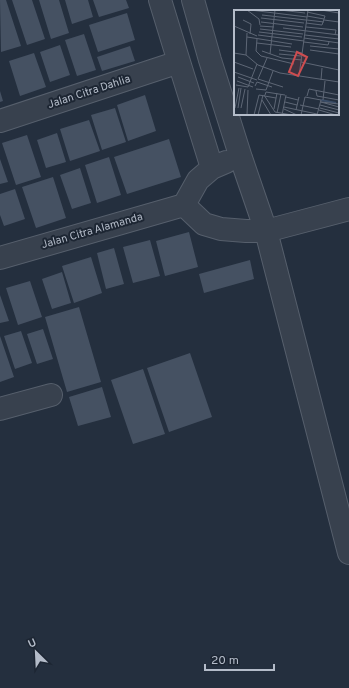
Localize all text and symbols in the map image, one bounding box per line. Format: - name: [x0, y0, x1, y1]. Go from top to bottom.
- inset map: [234, 10, 339, 115]
- street label: Jalan Citra Dahlia: [46, 72, 132, 112]
- street label: Jalan Citra Alamanda: [40, 210, 145, 252]
- north arrow: [16, 632, 56, 672]
- text: U: [26, 636, 39, 652]
- scale bar: [205, 646, 274, 672]
- text: 20 m: [211, 653, 239, 669]

